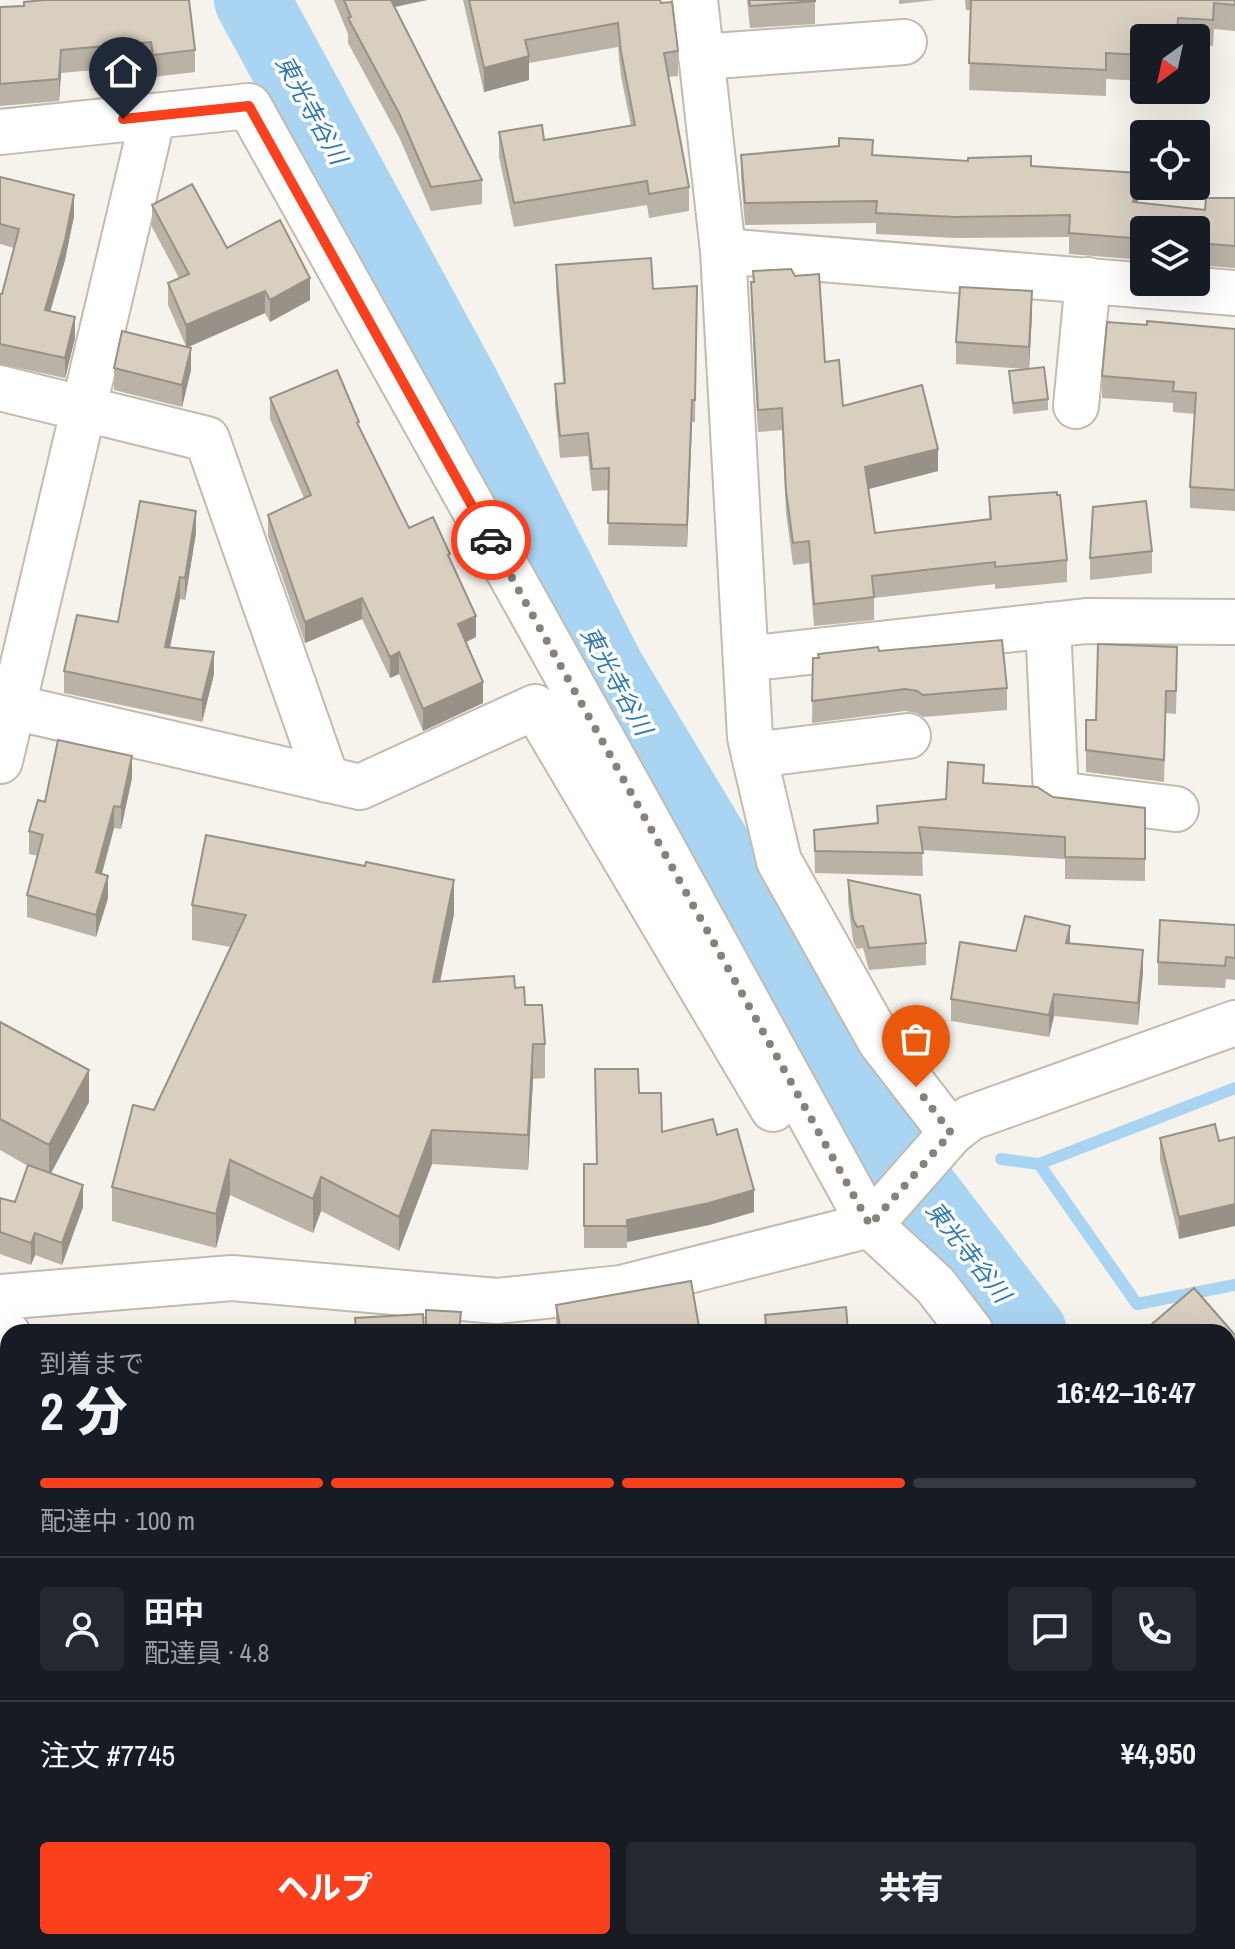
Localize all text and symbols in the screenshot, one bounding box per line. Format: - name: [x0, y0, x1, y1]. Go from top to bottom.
- north arrow: [1130, 24, 1210, 104]
- map controls: [1130, 24, 1210, 296]
- pin: [89, 37, 157, 119]
- icon: home: [101, 49, 145, 93]
- water label: 東光寺谷川: [269, 49, 356, 172]
- button: locate: [1130, 120, 1210, 200]
- button: layers: [1130, 216, 1210, 296]
- courier: [451, 500, 531, 580]
- icon: car: [469, 518, 513, 562]
- water label: 東光寺谷川: [574, 620, 661, 743]
- pin: [882, 1005, 950, 1087]
- icon: bag: [894, 1017, 938, 1061]
- water label: 東光寺谷川: [919, 1194, 1020, 1311]
- text: 到着まで: [40, 1346, 144, 1381]
- text: 16:42–16:47: [1057, 1372, 1196, 1412]
- text: 2 分: [40, 1376, 128, 1446]
- text: 配達中 · 100 m: [40, 1503, 195, 1538]
- button: person: [40, 1587, 124, 1671]
- button: chat: [1008, 1587, 1092, 1671]
- button: phone: [1112, 1587, 1196, 1671]
- text: 田中: [144, 1592, 204, 1632]
- text: 配達員 · 4.8: [144, 1635, 269, 1670]
- text: ¥4,950: [1121, 1733, 1196, 1773]
- text: 注文 #7745: [40, 1735, 175, 1775]
- button: ヘルプ: [40, 1842, 610, 1934]
- button: 共有: [626, 1842, 1196, 1934]

